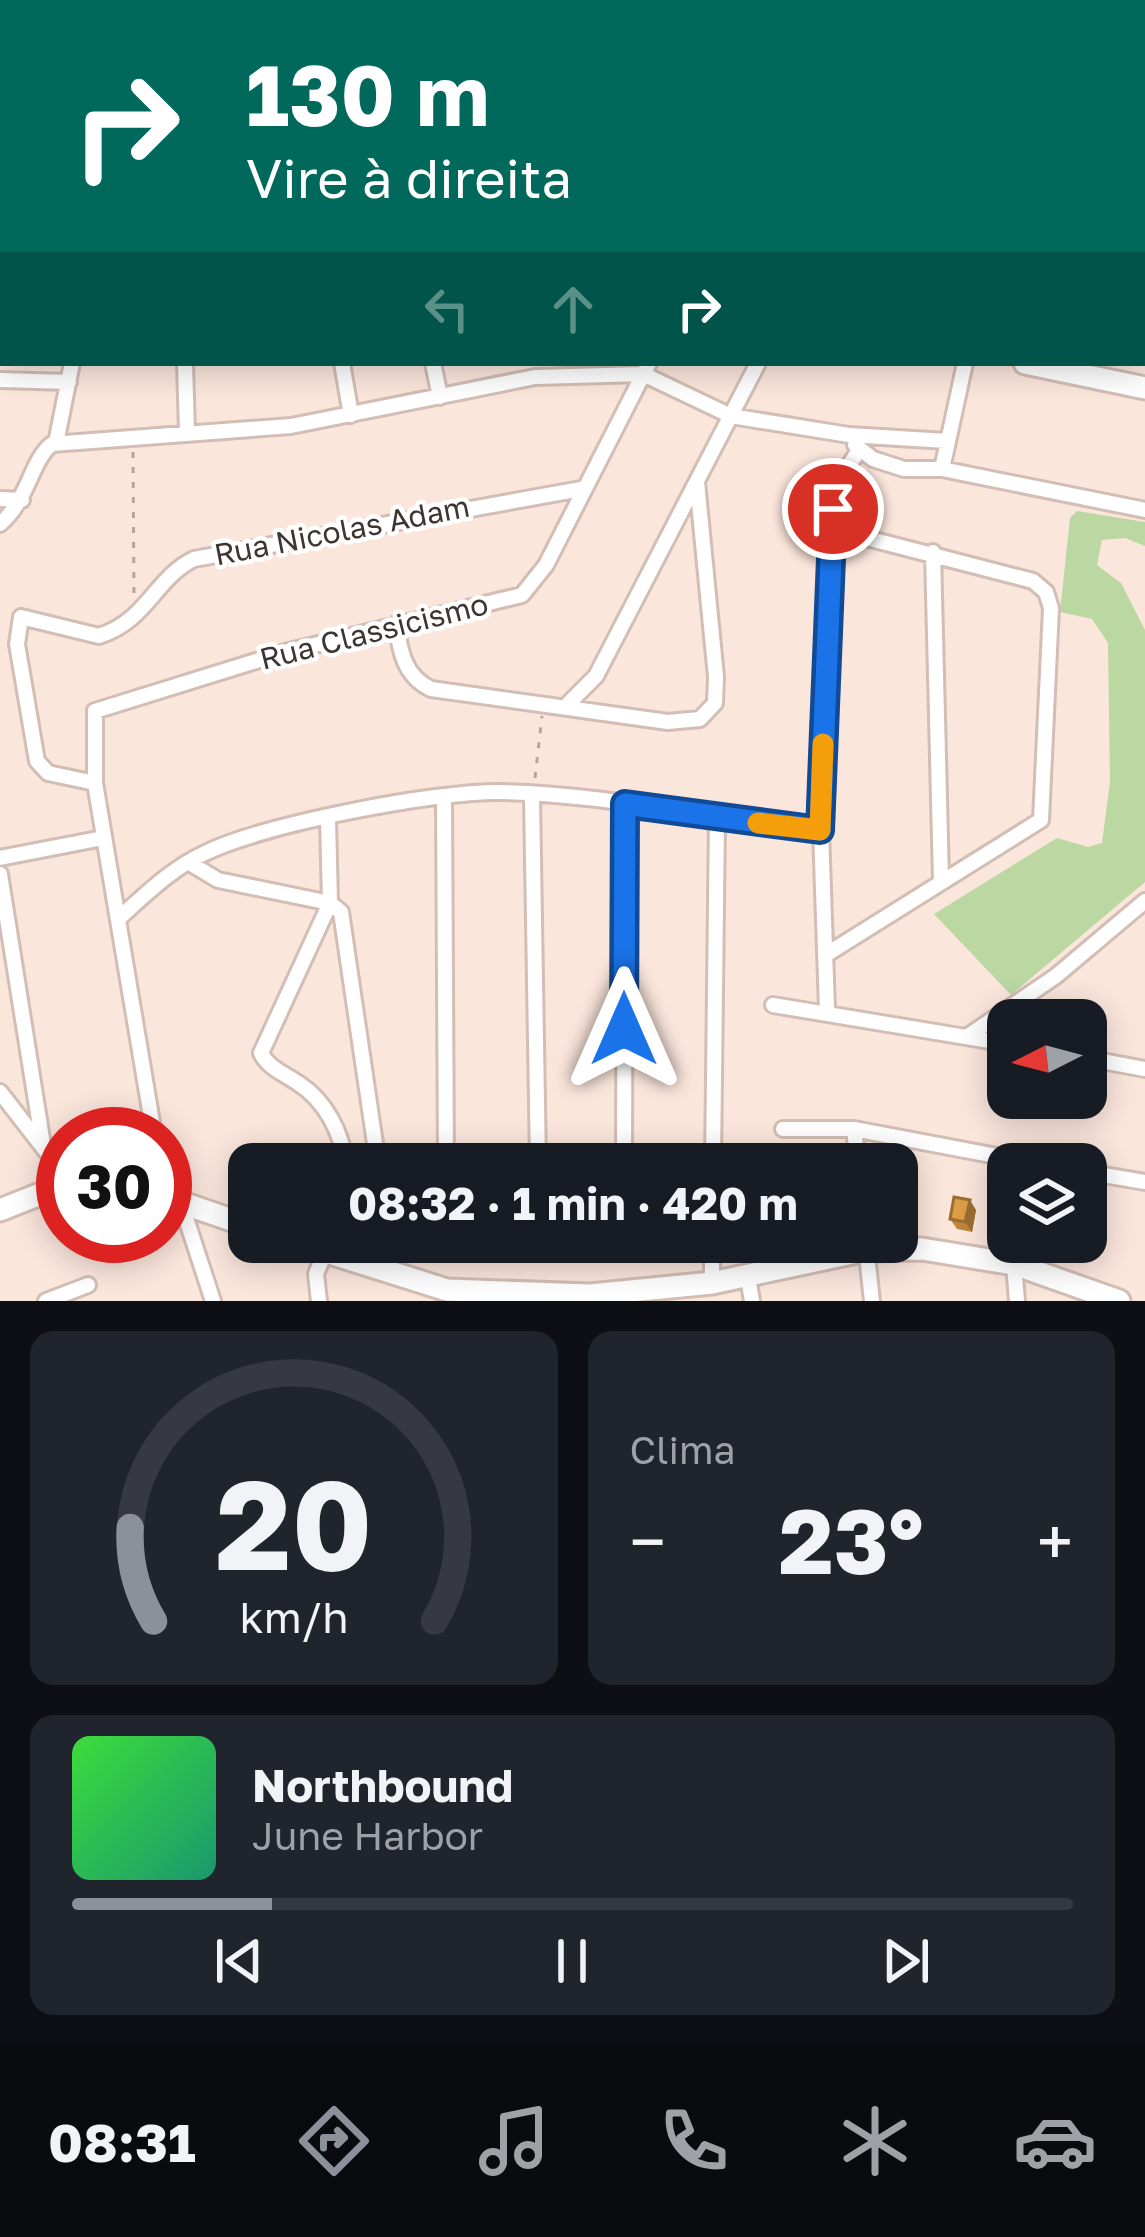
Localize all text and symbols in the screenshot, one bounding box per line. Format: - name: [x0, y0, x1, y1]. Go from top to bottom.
- text: 130 m: [246, 44, 490, 144]
- icon: right: [48, 48, 204, 204]
- text: Vire à direita: [246, 145, 572, 210]
- icon: left: [414, 276, 480, 342]
- icon: ahead: [540, 276, 606, 342]
- icon: right: [666, 276, 732, 342]
- pin: [782, 458, 884, 560]
- icon: arrive: [800, 476, 866, 542]
- street label: Rua Nicolas Adam: [211, 488, 473, 572]
- street label: Rua Classicismo: [256, 585, 492, 677]
- position arrow: [561, 966, 687, 1092]
- north arrow: [987, 999, 1107, 1119]
- map controls: [987, 999, 1107, 1263]
- speed limit sign: 30: [36, 1107, 192, 1263]
- button: layers: [987, 1143, 1107, 1263]
- text: 08:32 · 1 min · 420 m: [348, 1176, 798, 1230]
- text: Clima: [630, 1426, 736, 1473]
- text: 20: [215, 1448, 372, 1597]
- text: 23°: [779, 1486, 924, 1594]
- text: −: [630, 1501, 666, 1581]
- text: +: [1037, 1501, 1073, 1581]
- text: km/h: [239, 1591, 348, 1642]
- text: Northbound: [252, 1758, 513, 1812]
- text: June Harbor: [252, 1812, 483, 1859]
- icon: previous: [206, 1928, 272, 1994]
- icon: pause: [539, 1928, 605, 1994]
- icon: next: [873, 1928, 939, 1994]
- icon: directions: [292, 2099, 376, 2183]
- icon: music: [472, 2099, 556, 2183]
- icon: phone: [652, 2099, 736, 2183]
- icon: climate: [833, 2099, 917, 2183]
- icon: car: [1013, 2099, 1097, 2183]
- text: 08:31: [48, 2109, 196, 2174]

